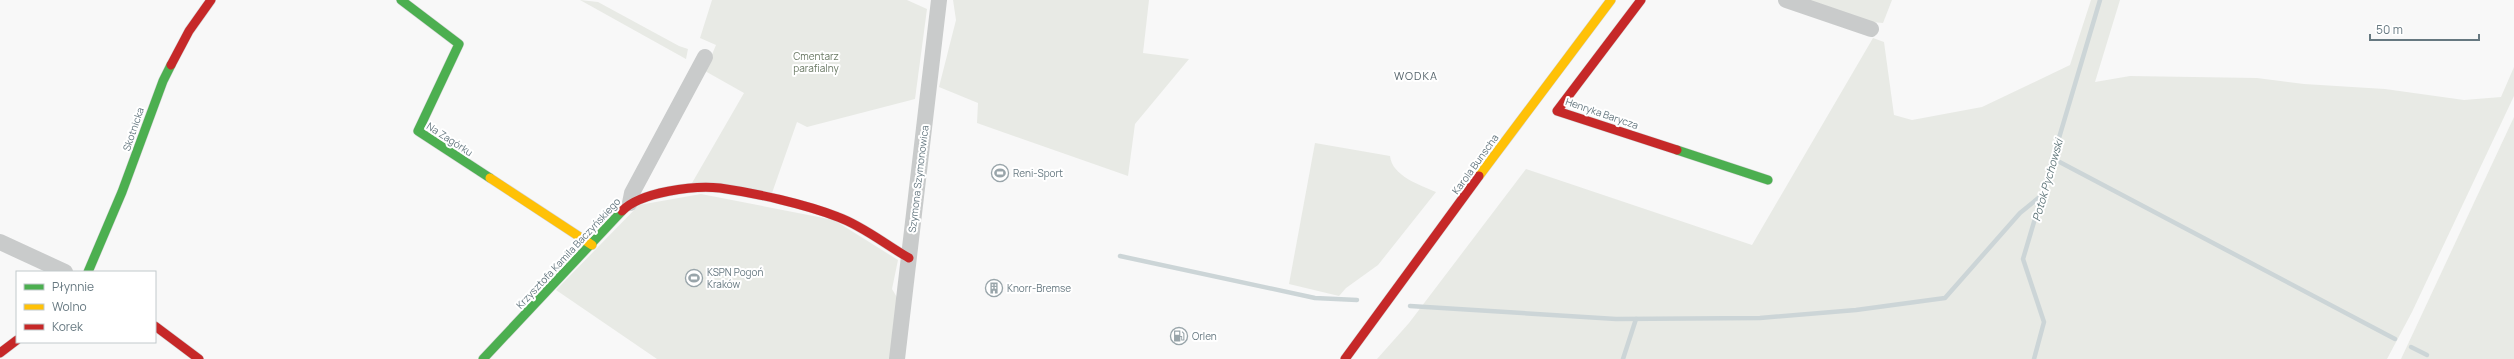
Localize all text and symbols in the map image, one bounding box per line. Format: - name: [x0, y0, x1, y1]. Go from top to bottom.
- scale bar: [2370, 16, 2479, 42]
- text: 50 m: [2376, 21, 2403, 38]
- park label: Cmentarz parafialny: [793, 49, 839, 75]
- district label: WODKA: [1394, 68, 1438, 83]
- street label: Henryka Barycza: [1564, 94, 1640, 132]
- street label: Skotnicka: [119, 105, 147, 153]
- street label: Na Zagórku: [424, 119, 476, 159]
- street label: Szymona Szymonowica: [904, 125, 932, 233]
- street label: Karola Bunscha: [1448, 131, 1502, 197]
- water label: Potok Pychowski: [2028, 136, 2066, 223]
- sports icon: Reni-Sport: [990, 163, 1010, 183]
- place label: Reni-Sport: [1013, 166, 1063, 180]
- street label: Krzysztofa Kamila Baczyńskiego: [513, 194, 623, 312]
- place label: KSPN Pogoń Kraków: [707, 265, 763, 291]
- sports icon: KSPN Pogoń Kraków: [684, 268, 704, 288]
- legend: [16, 271, 156, 343]
- text: Płynnie: [52, 278, 94, 295]
- building icon: Knorr-Bremse: [984, 278, 1004, 298]
- place label: Knorr-Bremse: [1007, 281, 1071, 295]
- text: Wolno: [52, 298, 87, 315]
- text: Korek: [52, 318, 84, 335]
- fuel station icon: Orlen: [1169, 326, 1189, 346]
- place label: Orlen: [1192, 329, 1217, 343]

